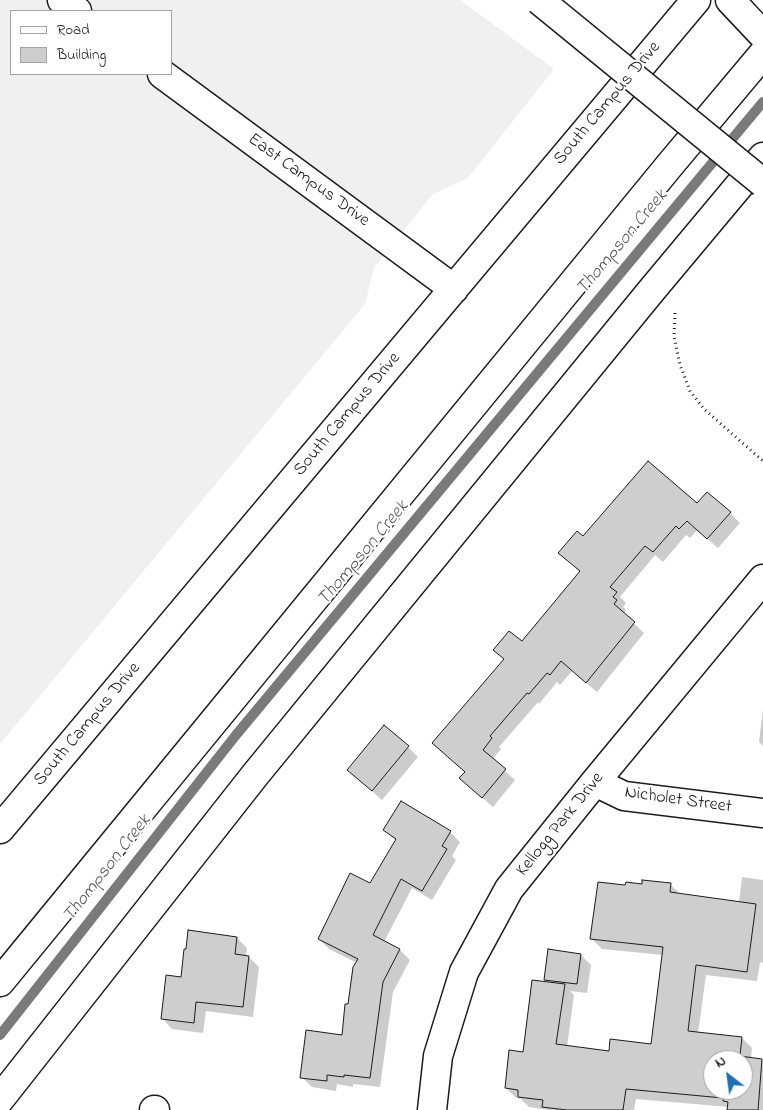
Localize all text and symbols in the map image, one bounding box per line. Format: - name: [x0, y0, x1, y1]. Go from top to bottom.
- legend: [10, 10, 172, 75]
- text: Road: [57, 19, 90, 41]
- street label: South Campus Drive: [550, 38, 666, 170]
- text: Building: [57, 44, 106, 66]
- street label: East Campus Drive: [243, 130, 373, 232]
- water label: Thompson Creek: [572, 186, 674, 300]
- street label: South Campus Drive: [290, 349, 406, 481]
- water label: Thompson Creek: [313, 497, 415, 611]
- street label: South Campus Drive: [30, 659, 146, 791]
- street label: Kellogg Park Drive: [512, 769, 610, 881]
- street label: Nicholet Street: [623, 783, 733, 819]
- water label: Thompson Creek: [59, 811, 157, 927]
- north arrow: [703, 1050, 753, 1100]
- text: N: [711, 1051, 730, 1074]

